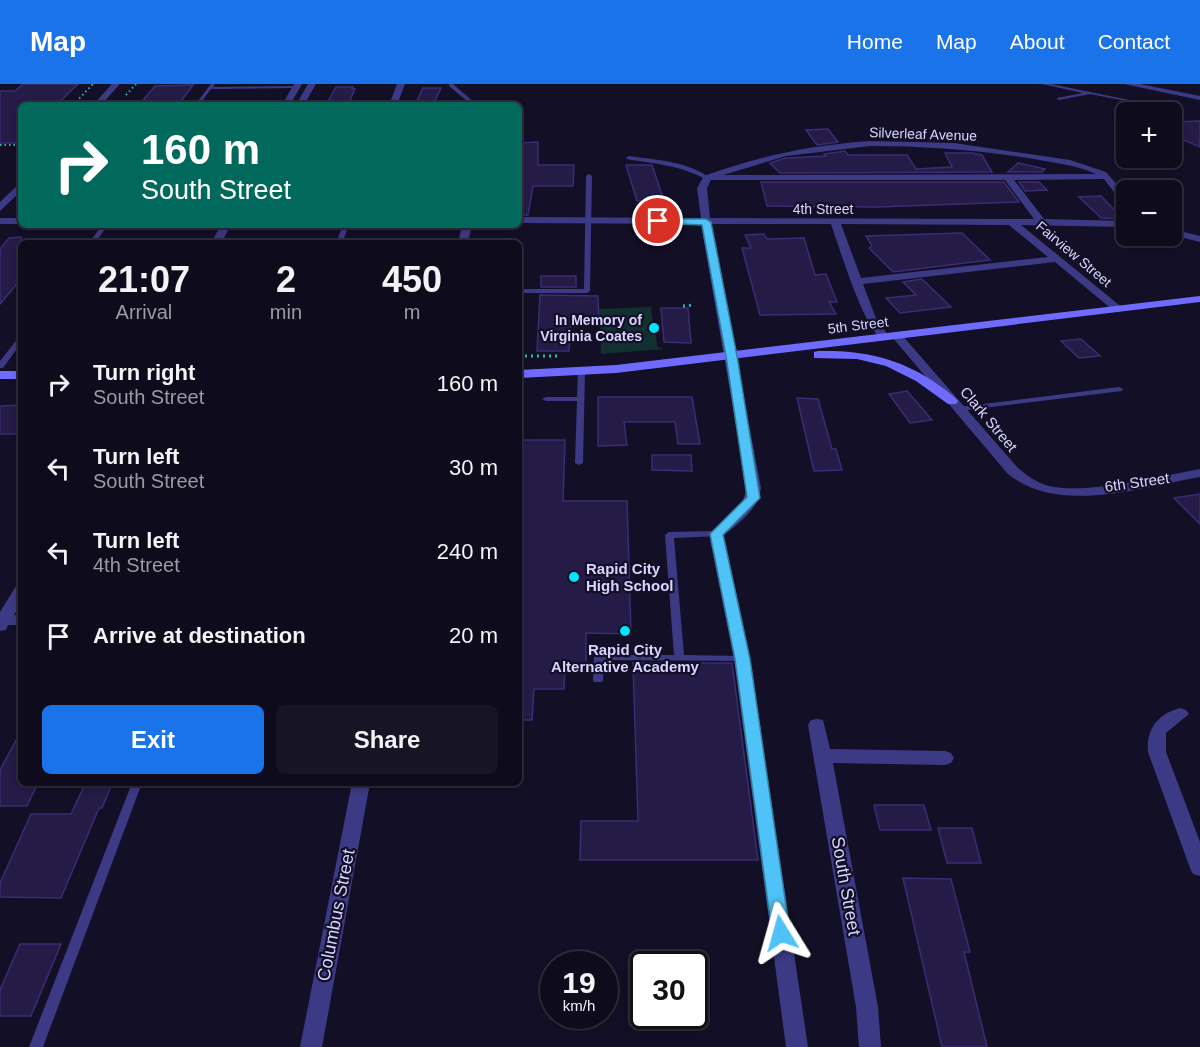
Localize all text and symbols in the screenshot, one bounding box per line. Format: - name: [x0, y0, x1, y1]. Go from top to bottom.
- text: Map: [30, 26, 86, 57]
- text: Home: [847, 30, 903, 53]
- text: Map: [936, 30, 977, 53]
- text: About: [1010, 30, 1065, 53]
- text: Contact: [1098, 30, 1170, 53]
- map controls: [1116, 102, 1182, 246]
- button: +: [1116, 102, 1182, 168]
- street label: Silverleaf Avenue: [869, 124, 977, 144]
- icon: right: [42, 126, 120, 204]
- text: 160 m: [141, 126, 260, 173]
- text: South Street: [141, 175, 291, 205]
- button: −: [1116, 180, 1182, 246]
- pin: [632, 195, 683, 246]
- street label: 4th Street: [793, 201, 853, 217]
- icon: arrive: [641, 204, 674, 237]
- street label: Fairview Street: [1033, 218, 1115, 290]
- text: 21:07: [98, 259, 190, 300]
- text: 2: [276, 259, 296, 300]
- text: 450: [382, 259, 442, 300]
- text: Arrival: [116, 301, 172, 323]
- text: min: [270, 301, 302, 323]
- text: m: [404, 301, 420, 323]
- place label: In Memory of Virginia Coates: [540, 312, 642, 344]
- street label: 5th Street: [827, 313, 889, 337]
- marker: In Memory of Virginia Coates: [647, 321, 661, 335]
- text: Turn right: [93, 360, 195, 385]
- icon: right: [42, 368, 75, 401]
- text: 160 m: [437, 371, 498, 396]
- street label: Clark Street: [957, 383, 1021, 455]
- text: South Street: [93, 386, 204, 408]
- text: Turn left: [93, 444, 179, 469]
- icon: left: [42, 452, 75, 485]
- text: 30 m: [449, 455, 498, 480]
- street label: 6th Street: [1104, 469, 1171, 495]
- text: South Street: [93, 470, 204, 492]
- text: Turn left: [93, 528, 179, 553]
- icon: left: [42, 536, 75, 569]
- text: 240 m: [437, 539, 498, 564]
- text: 4th Street: [93, 554, 180, 576]
- place label: Rapid City High School: [586, 560, 674, 594]
- marker: Rapid City High School: [567, 570, 581, 584]
- icon: arrive: [42, 620, 75, 653]
- text: Arrive at destination: [93, 623, 306, 648]
- text: 20 m: [449, 623, 498, 648]
- marker: Rapid City Alternative Academy: [618, 624, 632, 638]
- place label: Rapid City Alternative Academy: [551, 641, 700, 675]
- button: Exit: [42, 705, 264, 774]
- button: Share: [276, 705, 498, 774]
- street label: South Street: [827, 835, 865, 937]
- street label: Columbus Street: [313, 847, 359, 983]
- position arrow: [749, 901, 813, 965]
- speed limit sign: 30: [630, 951, 708, 1029]
- text: 19: [562, 966, 596, 999]
- text: km/h: [563, 997, 595, 1014]

